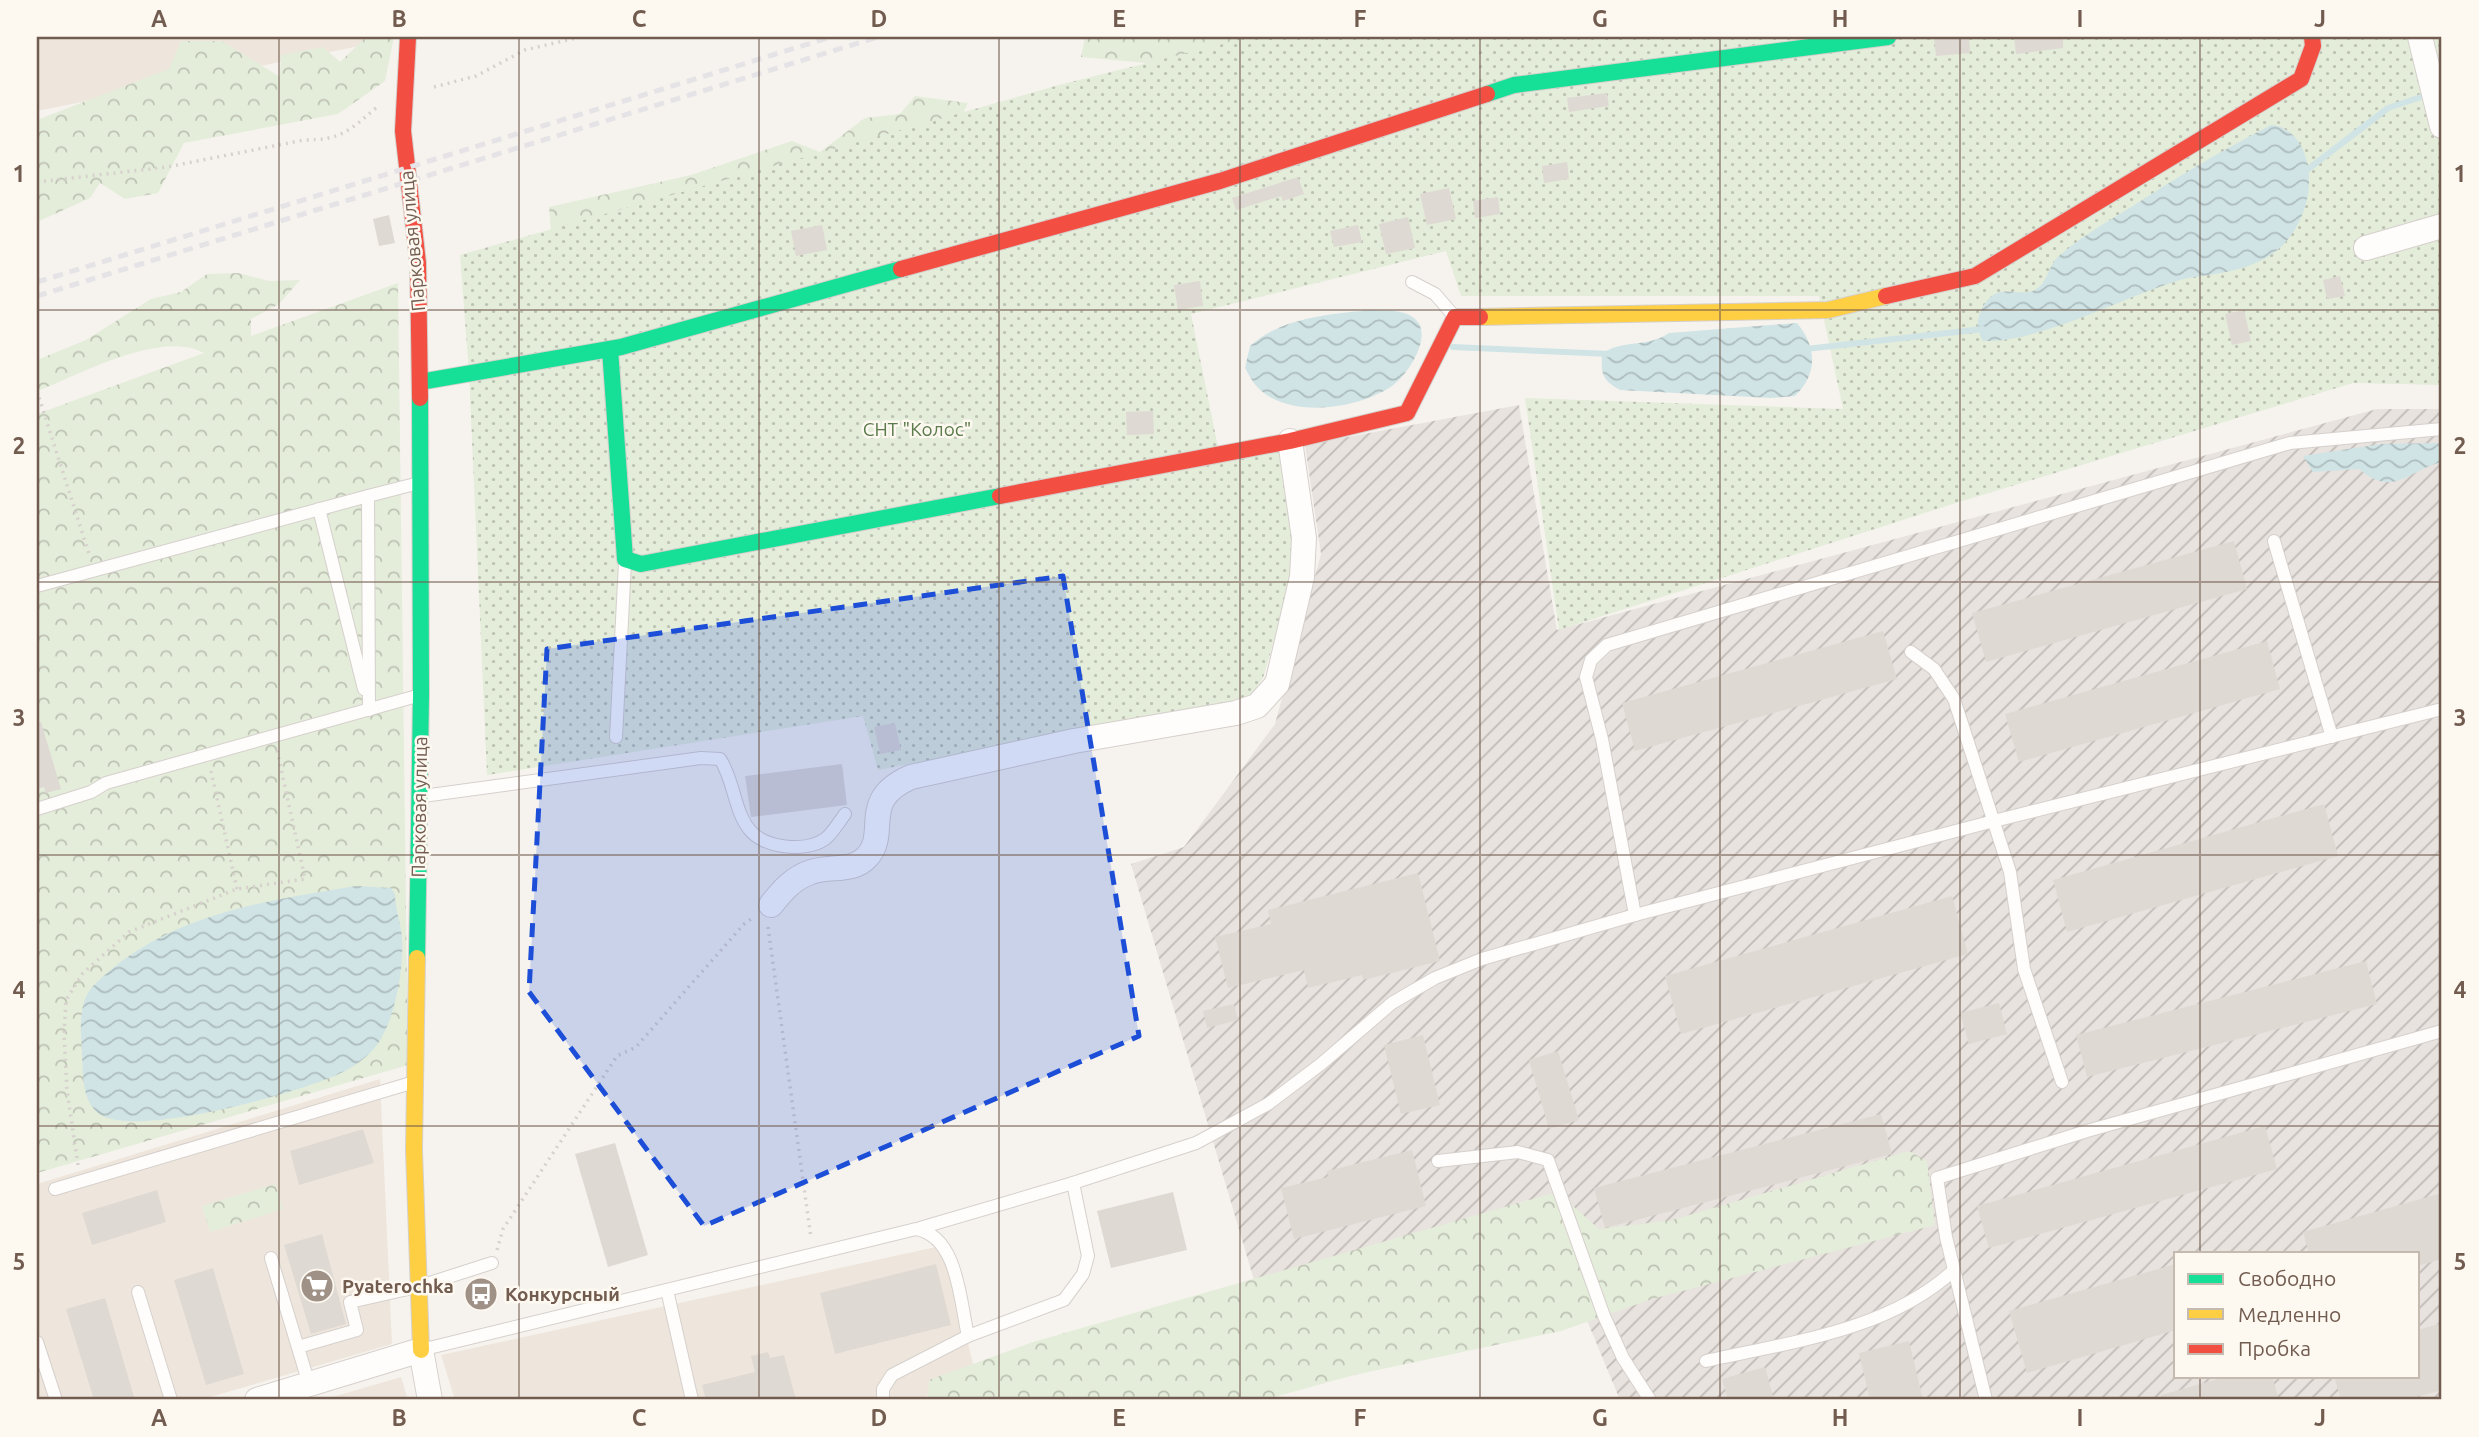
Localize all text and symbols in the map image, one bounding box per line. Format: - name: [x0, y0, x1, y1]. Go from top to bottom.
- text: A: [151, 6, 167, 31]
- text: B: [391, 6, 407, 31]
- text: C: [632, 6, 647, 31]
- text: D: [871, 6, 887, 31]
- text: E: [1112, 6, 1126, 31]
- text: F: [1354, 6, 1367, 31]
- text: G: [1592, 6, 1608, 31]
- text: H: [1832, 6, 1848, 31]
- text: I: [2077, 6, 2083, 31]
- text: J: [2314, 6, 2326, 31]
- text: 1: [13, 161, 25, 186]
- text: 1: [2454, 161, 2466, 186]
- street label: Парковая улица: [395, 170, 429, 312]
- park label: СНТ "Колос": [863, 418, 971, 440]
- text: 2: [13, 433, 25, 458]
- text: 2: [2454, 433, 2466, 458]
- text: 3: [13, 705, 25, 730]
- text: 3: [2454, 705, 2466, 730]
- street label: Парковая улица: [407, 736, 431, 878]
- text: 4: [13, 977, 26, 1002]
- text: 4: [2454, 977, 2467, 1002]
- text: 5: [13, 1249, 25, 1274]
- text: 5: [2454, 1249, 2466, 1274]
- legend: [2174, 1252, 2420, 1378]
- text: Свободно: [2238, 1266, 2336, 1290]
- supermarket icon: Pyaterochka: [298, 1267, 336, 1305]
- place label: Pyaterochka: [342, 1275, 454, 1297]
- bus stop icon: Конкурсный: [462, 1275, 500, 1313]
- place label: Конкурсный: [505, 1283, 620, 1305]
- text: Медленно: [2238, 1302, 2341, 1326]
- text: Пробка: [2238, 1336, 2311, 1360]
- text: A: [151, 1405, 167, 1430]
- text: B: [391, 1405, 407, 1430]
- text: C: [632, 1405, 647, 1430]
- text: D: [871, 1405, 887, 1430]
- text: E: [1112, 1405, 1126, 1430]
- text: F: [1354, 1405, 1367, 1430]
- text: G: [1592, 1405, 1608, 1430]
- text: H: [1832, 1405, 1848, 1430]
- text: I: [2077, 1405, 2083, 1430]
- text: J: [2314, 1405, 2326, 1430]

